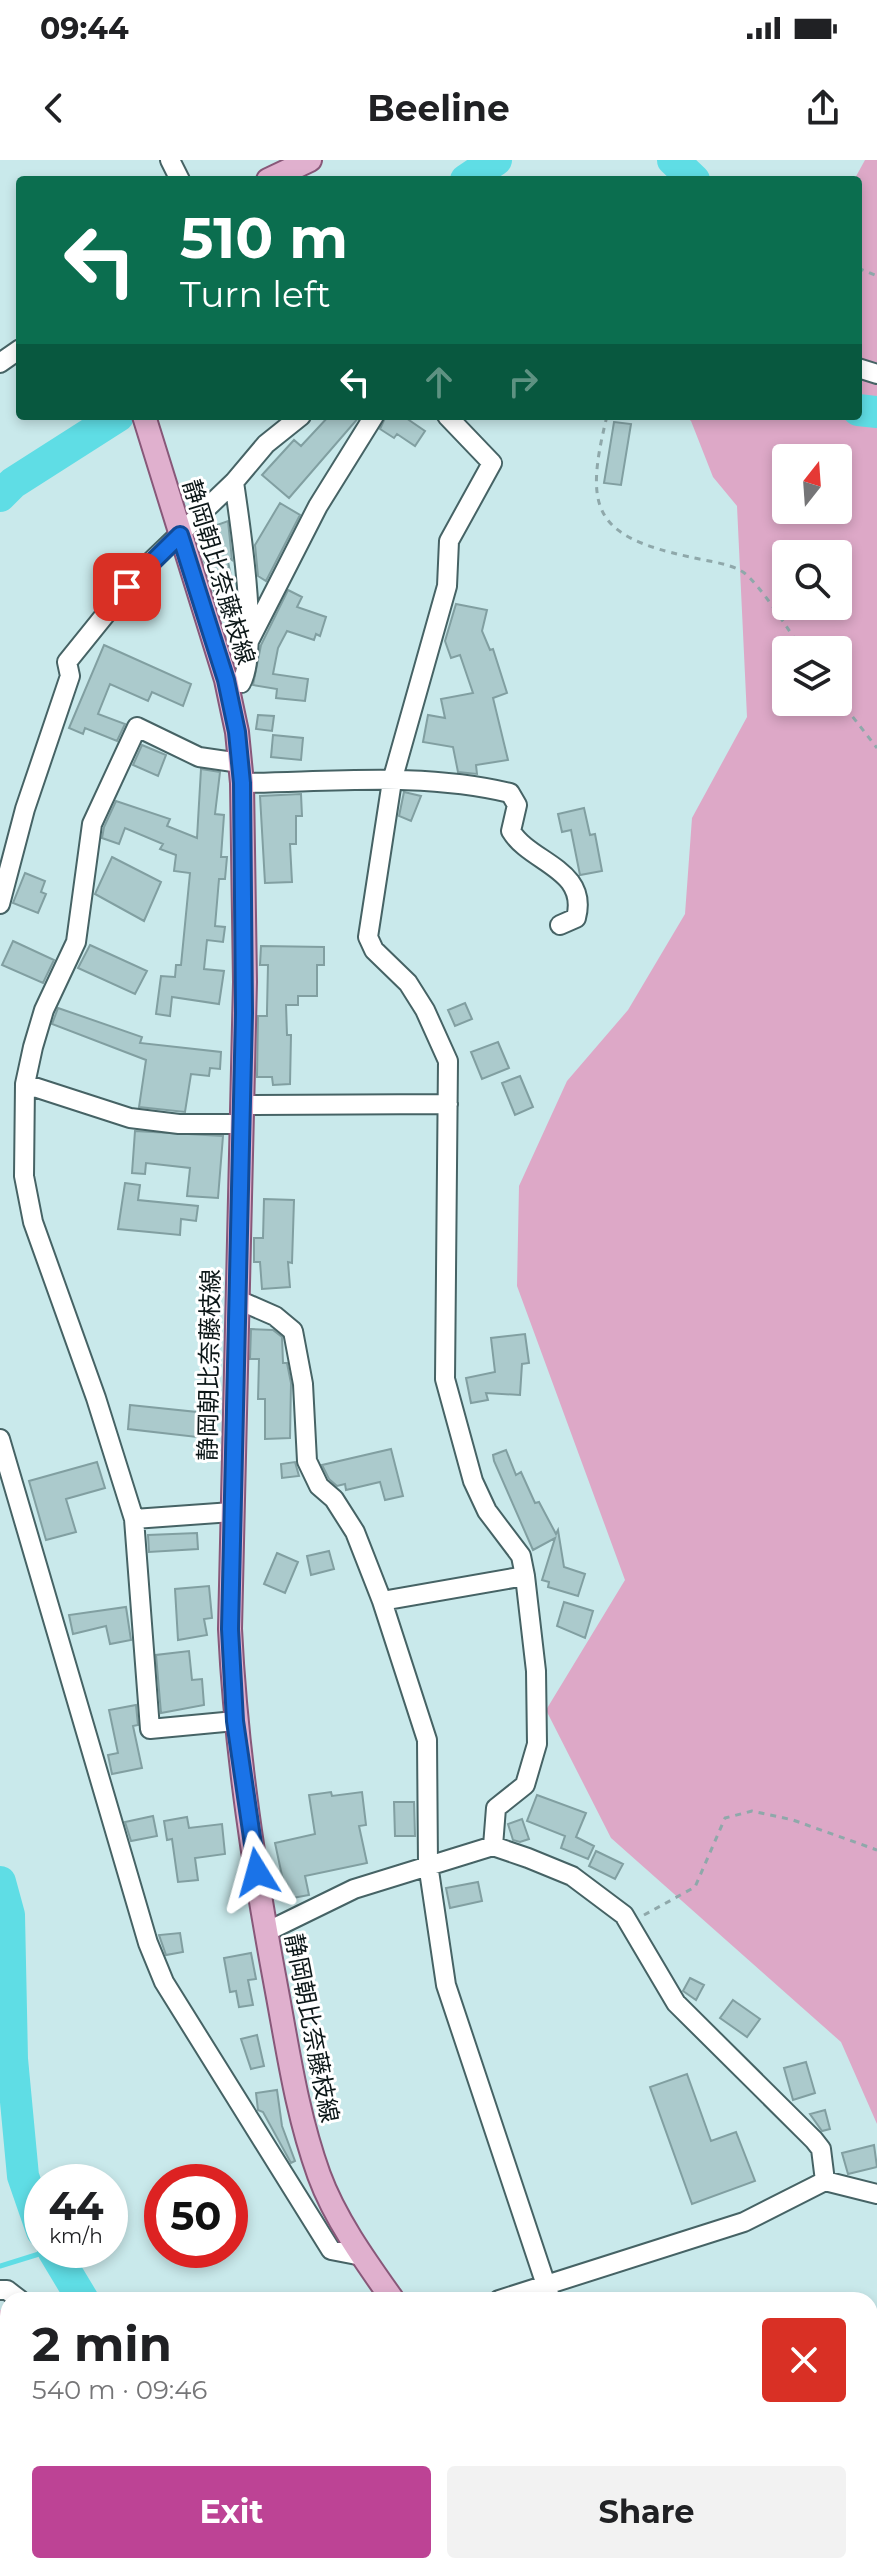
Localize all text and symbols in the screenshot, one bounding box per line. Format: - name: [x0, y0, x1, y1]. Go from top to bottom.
- text: 09:44: [40, 10, 129, 47]
- icon: back: [32, 86, 76, 130]
- text: Beeline: [367, 86, 510, 130]
- icon: share: [801, 86, 845, 130]
- text: 510 m: [180, 204, 348, 272]
- icon: left: [48, 208, 152, 312]
- text: Turn left: [180, 272, 331, 316]
- icon: left: [333, 360, 377, 404]
- icon: ahead: [417, 360, 461, 404]
- icon: right: [501, 360, 545, 404]
- north arrow: [772, 444, 852, 524]
- map controls: [772, 444, 852, 716]
- street label: 静岡朝比奈藤枝線: [177, 476, 261, 668]
- button: search: [772, 540, 852, 620]
- pin: [93, 553, 161, 621]
- icon: arrive: [105, 565, 149, 609]
- button: layers: [772, 636, 852, 716]
- street label: 静岡朝比奈藤枝線: [193, 1269, 225, 1461]
- position arrow: [215, 1830, 299, 1914]
- street label: 静岡朝比奈藤枝線: [279, 1931, 345, 2125]
- speed limit sign: 50: [144, 2164, 248, 2268]
- text: 44: [48, 2181, 104, 2230]
- text: km/h: [49, 2224, 103, 2248]
- text: 2 min: [32, 2315, 172, 2373]
- button: close: [762, 2318, 846, 2402]
- text: 540 m · 09:46: [32, 2374, 207, 2406]
- button: Exit: [32, 2466, 431, 2558]
- button: Share: [447, 2466, 846, 2558]

